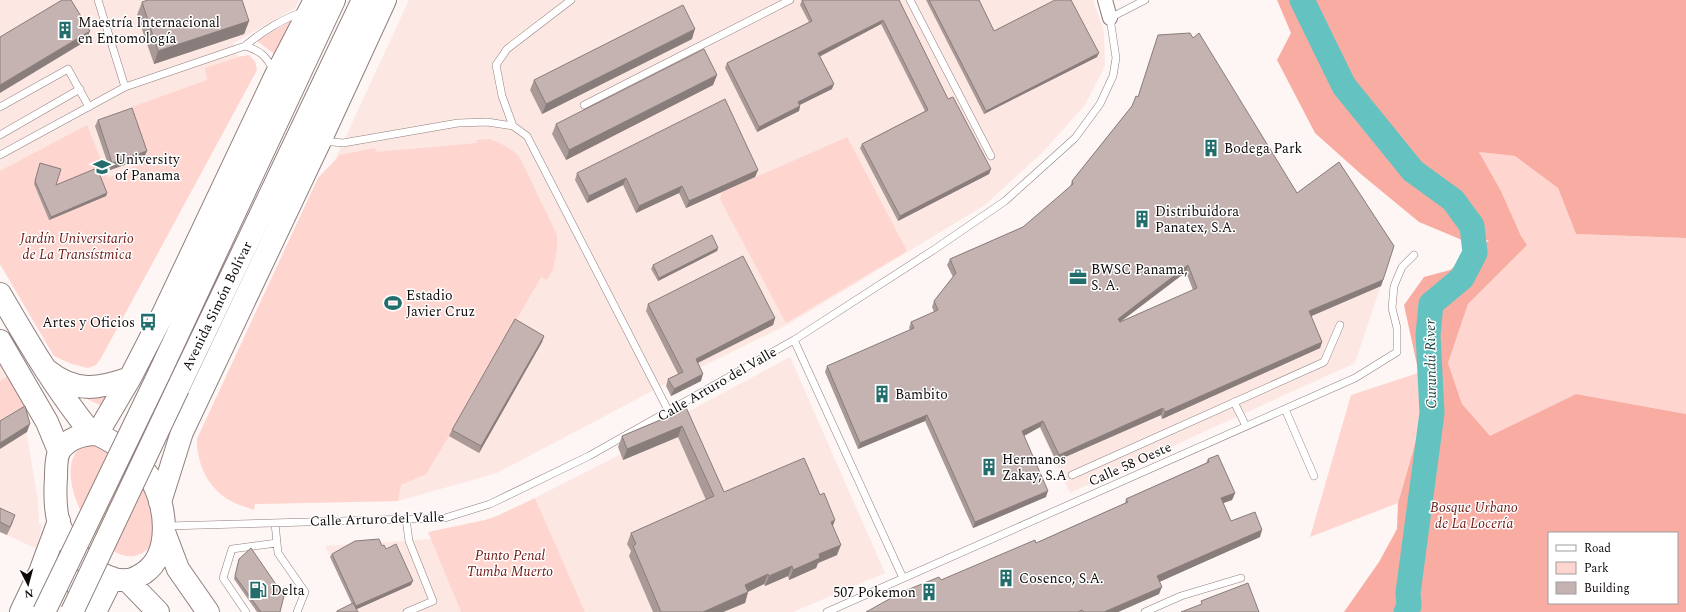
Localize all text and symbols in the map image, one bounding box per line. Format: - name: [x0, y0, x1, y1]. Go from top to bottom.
- place label: Maestría Internacional en Entomología: [78, 12, 220, 49]
- building icon: Maestría Internacional en Entomología: [55, 20, 75, 40]
- building icon: Bodega Park: [1201, 138, 1221, 158]
- place label: Bodega Park: [1224, 138, 1302, 159]
- place label: University of Panama: [115, 149, 181, 186]
- school or university icon: University of Panama: [92, 157, 112, 177]
- place label: Distribuidora Panatex, S.A.: [1155, 201, 1239, 238]
- building icon: Distribuidora Panatex, S.A.: [1132, 209, 1152, 229]
- park label: Jardín Universitario de La Transístmica: [19, 228, 134, 265]
- street label: Avenida Simón Bolívar: [177, 237, 258, 374]
- place label: BWSC Panama, S. A.: [1091, 259, 1188, 296]
- office icon: BWSC Panama, S. A.: [1068, 267, 1088, 287]
- place label: Estadio Javier Cruz: [406, 285, 475, 322]
- sports icon: Estadio Javier Cruz: [383, 293, 403, 313]
- place label: Artes y Oficios: [42, 312, 135, 333]
- bus stop icon: Artes y Oficios: [138, 312, 158, 332]
- water label: Curundú River: [1419, 318, 1443, 409]
- street label: Calle Arturo del Valle: [653, 341, 781, 427]
- building icon: Bambito: [872, 384, 892, 404]
- place label: Bambito: [895, 384, 948, 405]
- street label: Calle 58 Oeste: [1085, 436, 1175, 492]
- place label: Hermanos Zakay, S.A: [1002, 449, 1067, 486]
- building icon: Hermanos Zakay, S.A: [979, 457, 999, 477]
- park label: Bosque Urbano de La Locería: [1430, 497, 1518, 534]
- street label: Calle Arturo del Valle: [309, 506, 445, 532]
- legend: [1548, 532, 1678, 604]
- text: Road: [1584, 539, 1611, 558]
- park label: Punto Penal Tumba Muerto: [467, 545, 553, 582]
- text: Park: [1584, 559, 1609, 578]
- north arrow: [8, 564, 48, 604]
- building icon: Cosenco, S.A.: [996, 568, 1016, 588]
- place label: Cosenco, S.A.: [1019, 568, 1104, 589]
- text: Building: [1584, 579, 1630, 598]
- fuel station icon: Delta: [248, 580, 268, 600]
- place label: Delta: [271, 580, 305, 601]
- place label: 507 Pokemon: [833, 582, 916, 603]
- building icon: 507 Pokemon: [919, 582, 939, 602]
- text: N: [24, 585, 34, 602]

